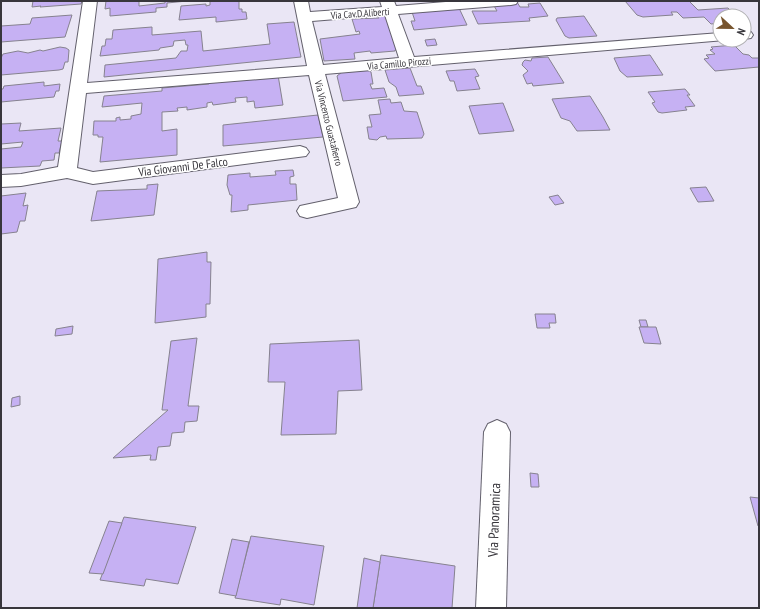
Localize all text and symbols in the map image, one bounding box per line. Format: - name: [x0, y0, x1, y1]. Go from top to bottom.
- street label: Via Cav.D.Aliberti: [329, 5, 390, 22]
- north arrow: [712, 8, 752, 48]
- text: N: [734, 26, 749, 37]
- street label: Via Camillo Pirozzi: [366, 54, 432, 73]
- street label: Via Vincenzo Guastafierro: [311, 78, 345, 167]
- street label: Via Giovanni De Falco: [136, 154, 228, 180]
- street label: Via Panoramica: [484, 483, 504, 558]

